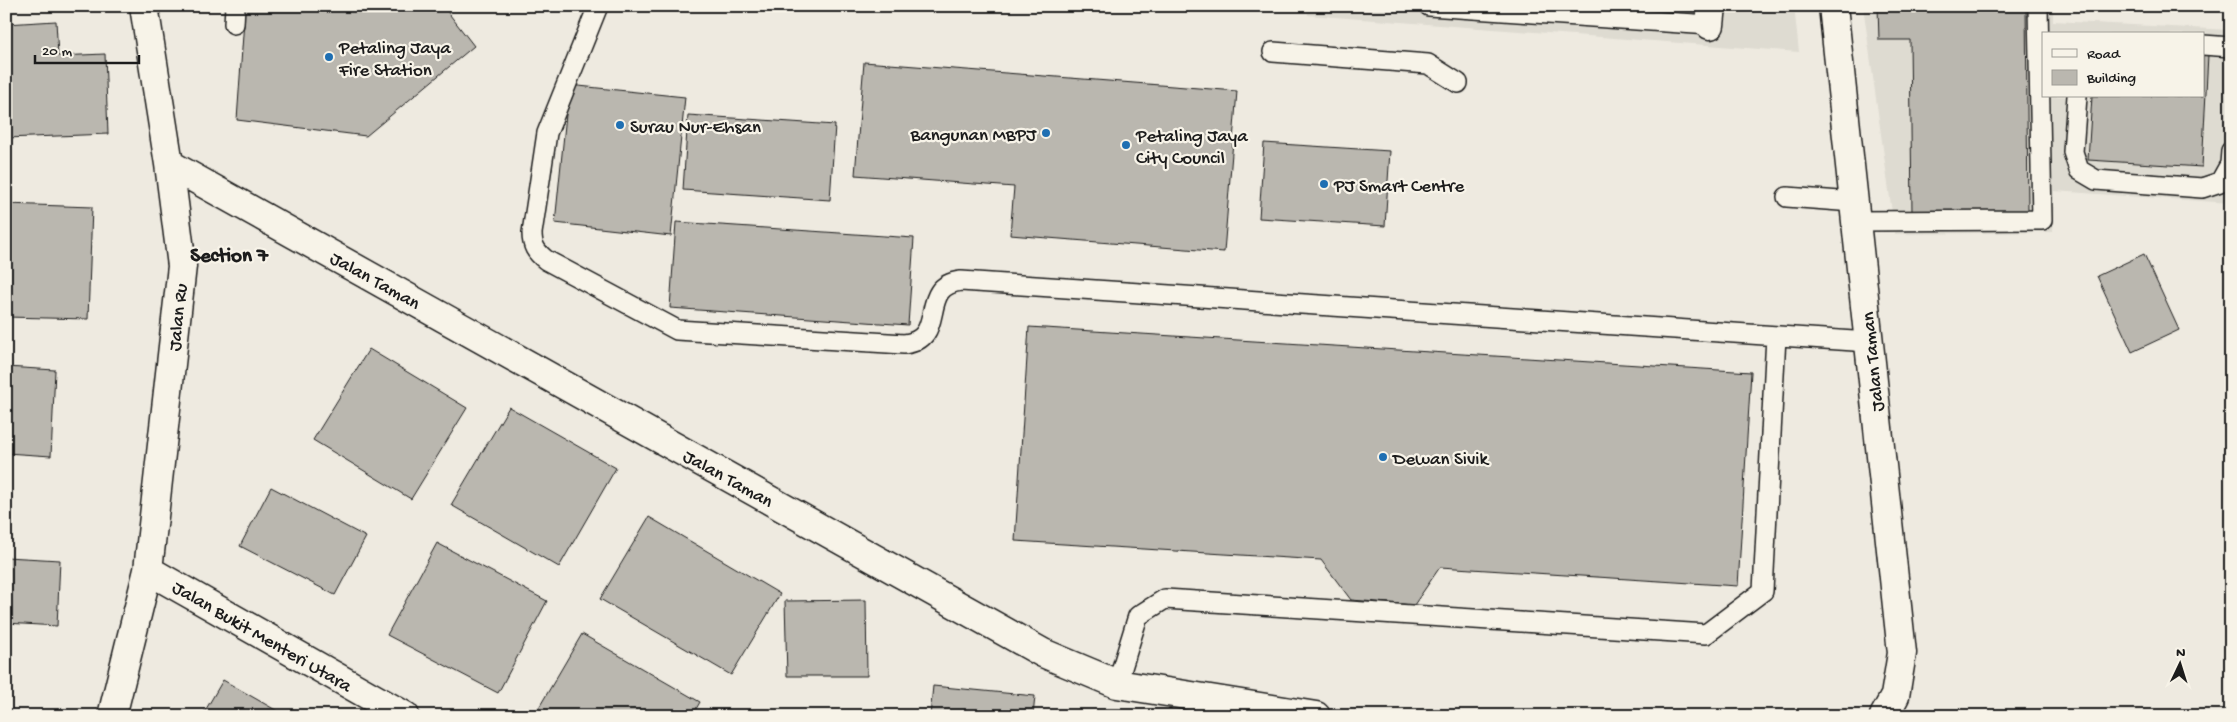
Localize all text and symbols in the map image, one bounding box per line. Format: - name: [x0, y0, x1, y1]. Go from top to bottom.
- scale bar: [35, 32, 139, 64]
- legend: [2042, 32, 2204, 98]
- place label: Petaling Jaya Fire Station: [338, 38, 452, 83]
- text: 20 m: [42, 43, 72, 61]
- text: Road: [2087, 46, 2121, 64]
- marker: Petaling Jaya Fire Station: [323, 51, 335, 63]
- text: Building: [2086, 70, 2136, 88]
- place label: Surau Nur-Ehsan: [630, 117, 761, 140]
- marker: Surau Nur-Ehsan: [614, 119, 626, 131]
- place label: Bangunan MBPJ: [909, 125, 1037, 148]
- place label: Petaling Jaya City Council: [1135, 126, 1249, 171]
- marker: Bangunan MBPJ: [1040, 127, 1052, 139]
- marker: Petaling Jaya City Council: [1120, 139, 1132, 151]
- place label: PJ Smart Centre: [1333, 176, 1464, 199]
- marker: PJ Smart Centre: [1318, 178, 1330, 190]
- district label: Section 7: [190, 245, 269, 270]
- street label: Jalan Taman: [325, 248, 424, 316]
- street label: Jalan Ru: [165, 282, 194, 352]
- street label: Jalan Taman: [1858, 311, 1891, 412]
- street label: Jalan Taman: [678, 446, 777, 514]
- place label: Dewan Sivik: [1391, 449, 1489, 472]
- marker: Dewan Sivik: [1377, 451, 1389, 463]
- street label: Jalan Bukit Menteri Utara: [167, 577, 357, 700]
- north arrow: [2154, 640, 2204, 690]
- text: N: [2176, 645, 2186, 662]

